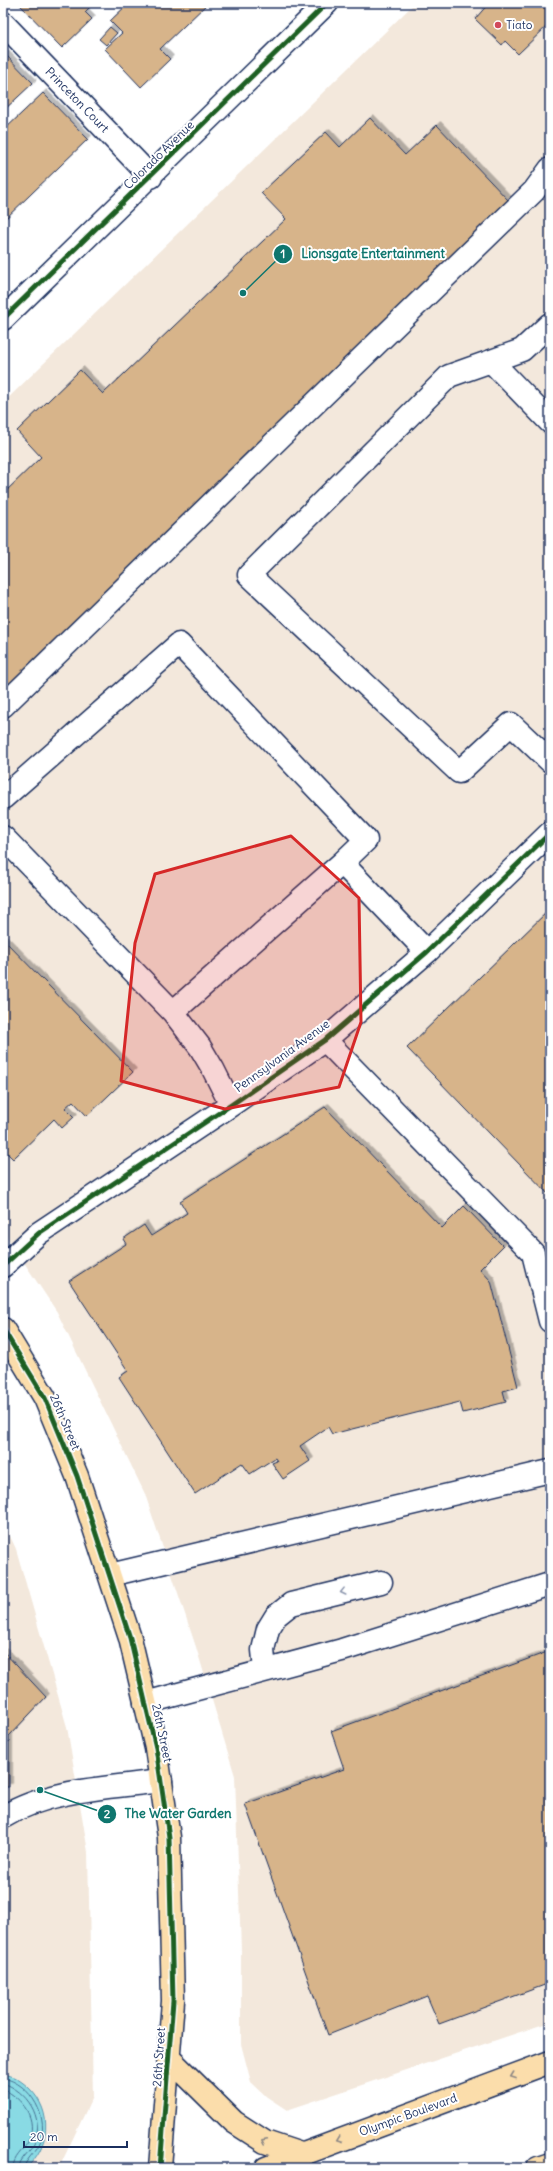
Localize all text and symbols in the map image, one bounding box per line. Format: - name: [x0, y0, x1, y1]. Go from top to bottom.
- place label: Tiato: [506, 17, 533, 32]
- marker: Tiato: [493, 20, 503, 30]
- street label: Princeton Court: [42, 64, 112, 135]
- street label: Colorado Avenue: [120, 117, 197, 192]
- callout: Lionsgate Entertainment: [273, 241, 453, 266]
- text: Lionsgate Entertainment: [301, 245, 445, 262]
- text: 1: [281, 246, 285, 261]
- street label: Pennsylvania Avenue: [231, 1016, 332, 1095]
- street label: 26th Street: [47, 1392, 84, 1452]
- one-way arrow: [340, 1587, 347, 1595]
- street label: 26th Street: [149, 1702, 176, 1763]
- callout: The Water Garden: [97, 1801, 240, 1826]
- text: The Water Garden: [125, 1805, 232, 1822]
- text: 2: [104, 1806, 111, 1821]
- street label: 26th Street: [149, 2027, 168, 2087]
- one-way arrow: [510, 2071, 517, 2079]
- street label: Olympic Boulevard: [357, 2090, 459, 2139]
- scale bar: [24, 2123, 127, 2149]
- text: 20 m: [30, 2129, 58, 2144]
- one-way arrow: [336, 2136, 343, 2144]
- one-way arrow: [261, 2138, 269, 2146]

